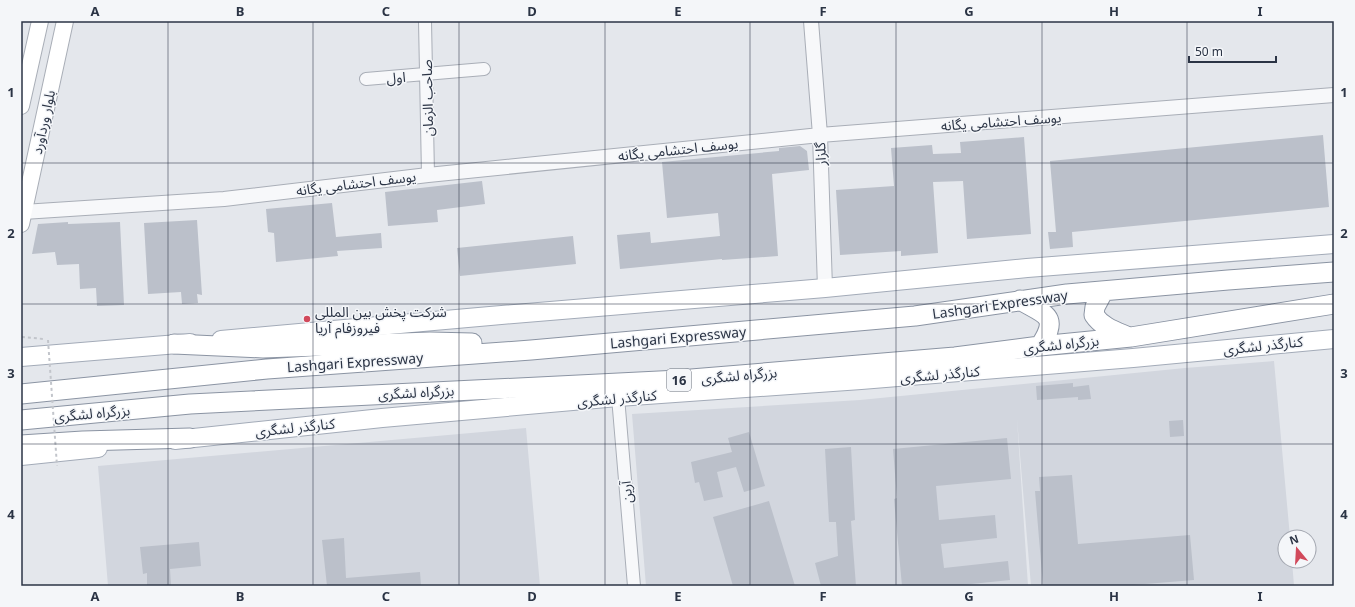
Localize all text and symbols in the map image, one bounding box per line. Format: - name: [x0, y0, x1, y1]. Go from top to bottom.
- text: A: [91, 2, 100, 20]
- text: B: [236, 2, 244, 20]
- text: C: [382, 2, 390, 20]
- text: D: [527, 2, 537, 20]
- text: E: [674, 2, 682, 20]
- text: F: [819, 2, 827, 20]
- text: G: [964, 2, 974, 20]
- text: H: [1109, 2, 1119, 20]
- text: I: [1257, 2, 1263, 20]
- scale bar: [1189, 38, 1276, 64]
- text: 50 m: [1195, 43, 1223, 60]
- street label: صاحب الزمان: [417, 59, 437, 137]
- street label: اول: [386, 67, 406, 87]
- text: 1: [7, 83, 15, 101]
- text: 1: [1340, 83, 1348, 101]
- street label: بلوار وردآورد: [27, 88, 59, 156]
- street label: یوسف احتشامی یگانه: [940, 107, 1062, 135]
- street label: یوسف احتشامی یگانه: [617, 133, 739, 165]
- street label: گلزار: [810, 142, 830, 167]
- street label: یوسف احتشامی یگانه: [295, 166, 417, 200]
- text: 2: [7, 224, 15, 242]
- text: 2: [1340, 224, 1348, 242]
- street label: Lashgari Expressway: [931, 285, 1070, 323]
- place label: شرکت پخش بین المللی فیروزفام آریا: [315, 302, 447, 339]
- marker: شرکت پخش بین المللی فیروزفام آریا: [302, 314, 312, 324]
- street label: Lashgari Expressway: [609, 322, 748, 352]
- street label: بزرگراه لشگری: [1022, 331, 1100, 357]
- street label: کنارگذر لشگری: [1222, 331, 1304, 359]
- street label: Lashgari Expressway: [286, 348, 425, 376]
- street label: کنارگذر لشگری: [899, 361, 981, 387]
- street label: بزرگراه لشگری: [700, 362, 778, 388]
- text: 3: [7, 364, 15, 382]
- text: 3: [1340, 364, 1348, 382]
- road number: 16: [667, 369, 691, 391]
- street label: بزرگراه لشگری: [377, 381, 455, 403]
- street label: کنارگذر لشگری: [576, 385, 658, 411]
- street label: بزرگراه لشگری: [53, 400, 131, 426]
- street label: کنارگذر لشگری: [254, 413, 336, 441]
- street label: آرین: [615, 479, 636, 504]
- text: 4: [7, 505, 15, 523]
- text: 4: [1340, 505, 1348, 523]
- north arrow: [1277, 529, 1317, 569]
- text: N: [1287, 530, 1300, 548]
- text: A: [91, 587, 100, 605]
- text: B: [236, 587, 244, 605]
- text: C: [382, 587, 390, 605]
- text: D: [527, 587, 537, 605]
- text: E: [674, 587, 682, 605]
- text: F: [819, 587, 827, 605]
- text: G: [964, 587, 974, 605]
- text: H: [1109, 587, 1119, 605]
- text: I: [1257, 587, 1263, 605]

